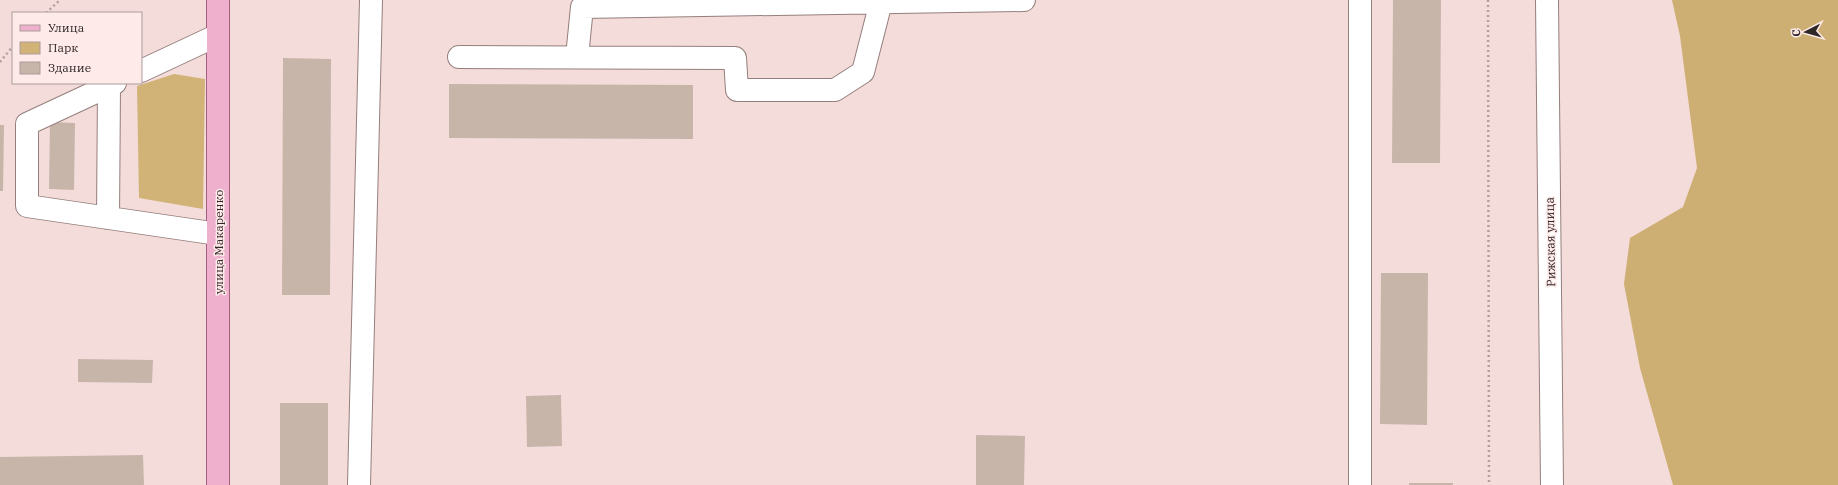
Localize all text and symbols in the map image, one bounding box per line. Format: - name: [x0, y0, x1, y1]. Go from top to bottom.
- legend: [12, 12, 142, 84]
- north arrow: [1786, 12, 1826, 52]
- text: Улица: [48, 20, 85, 35]
- text: С: [1789, 29, 1803, 37]
- text: Парк: [48, 40, 78, 55]
- text: Здание: [48, 60, 91, 75]
- street label: улица Макаренко: [211, 190, 226, 294]
- street label: Рижская улица: [1542, 197, 1558, 287]

